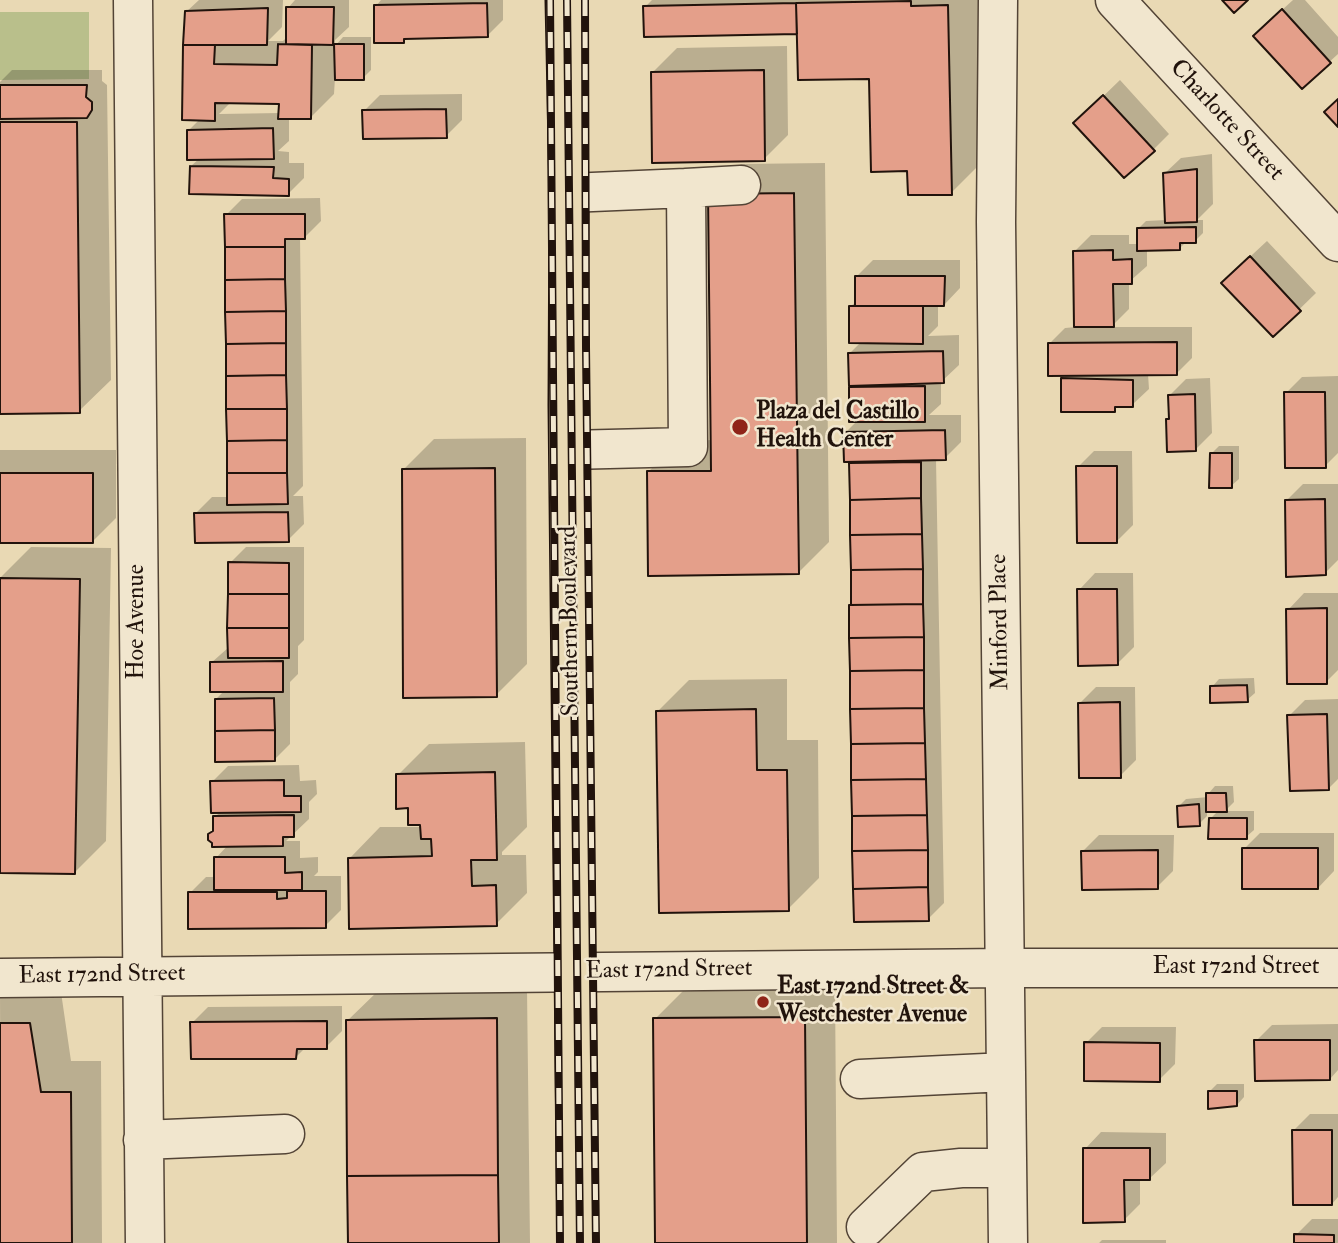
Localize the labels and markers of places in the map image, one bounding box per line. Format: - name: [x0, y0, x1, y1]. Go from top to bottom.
- place label: Plaza del Castillo Health Center: [756, 399, 919, 455]
- marker: Plaza del Castillo Health Center: [730, 417, 750, 437]
- place label: East 172nd Street & Westchester Avenue: [777, 974, 969, 1030]
- marker: East 172nd Street & Westchester Avenue: [755, 994, 771, 1010]

